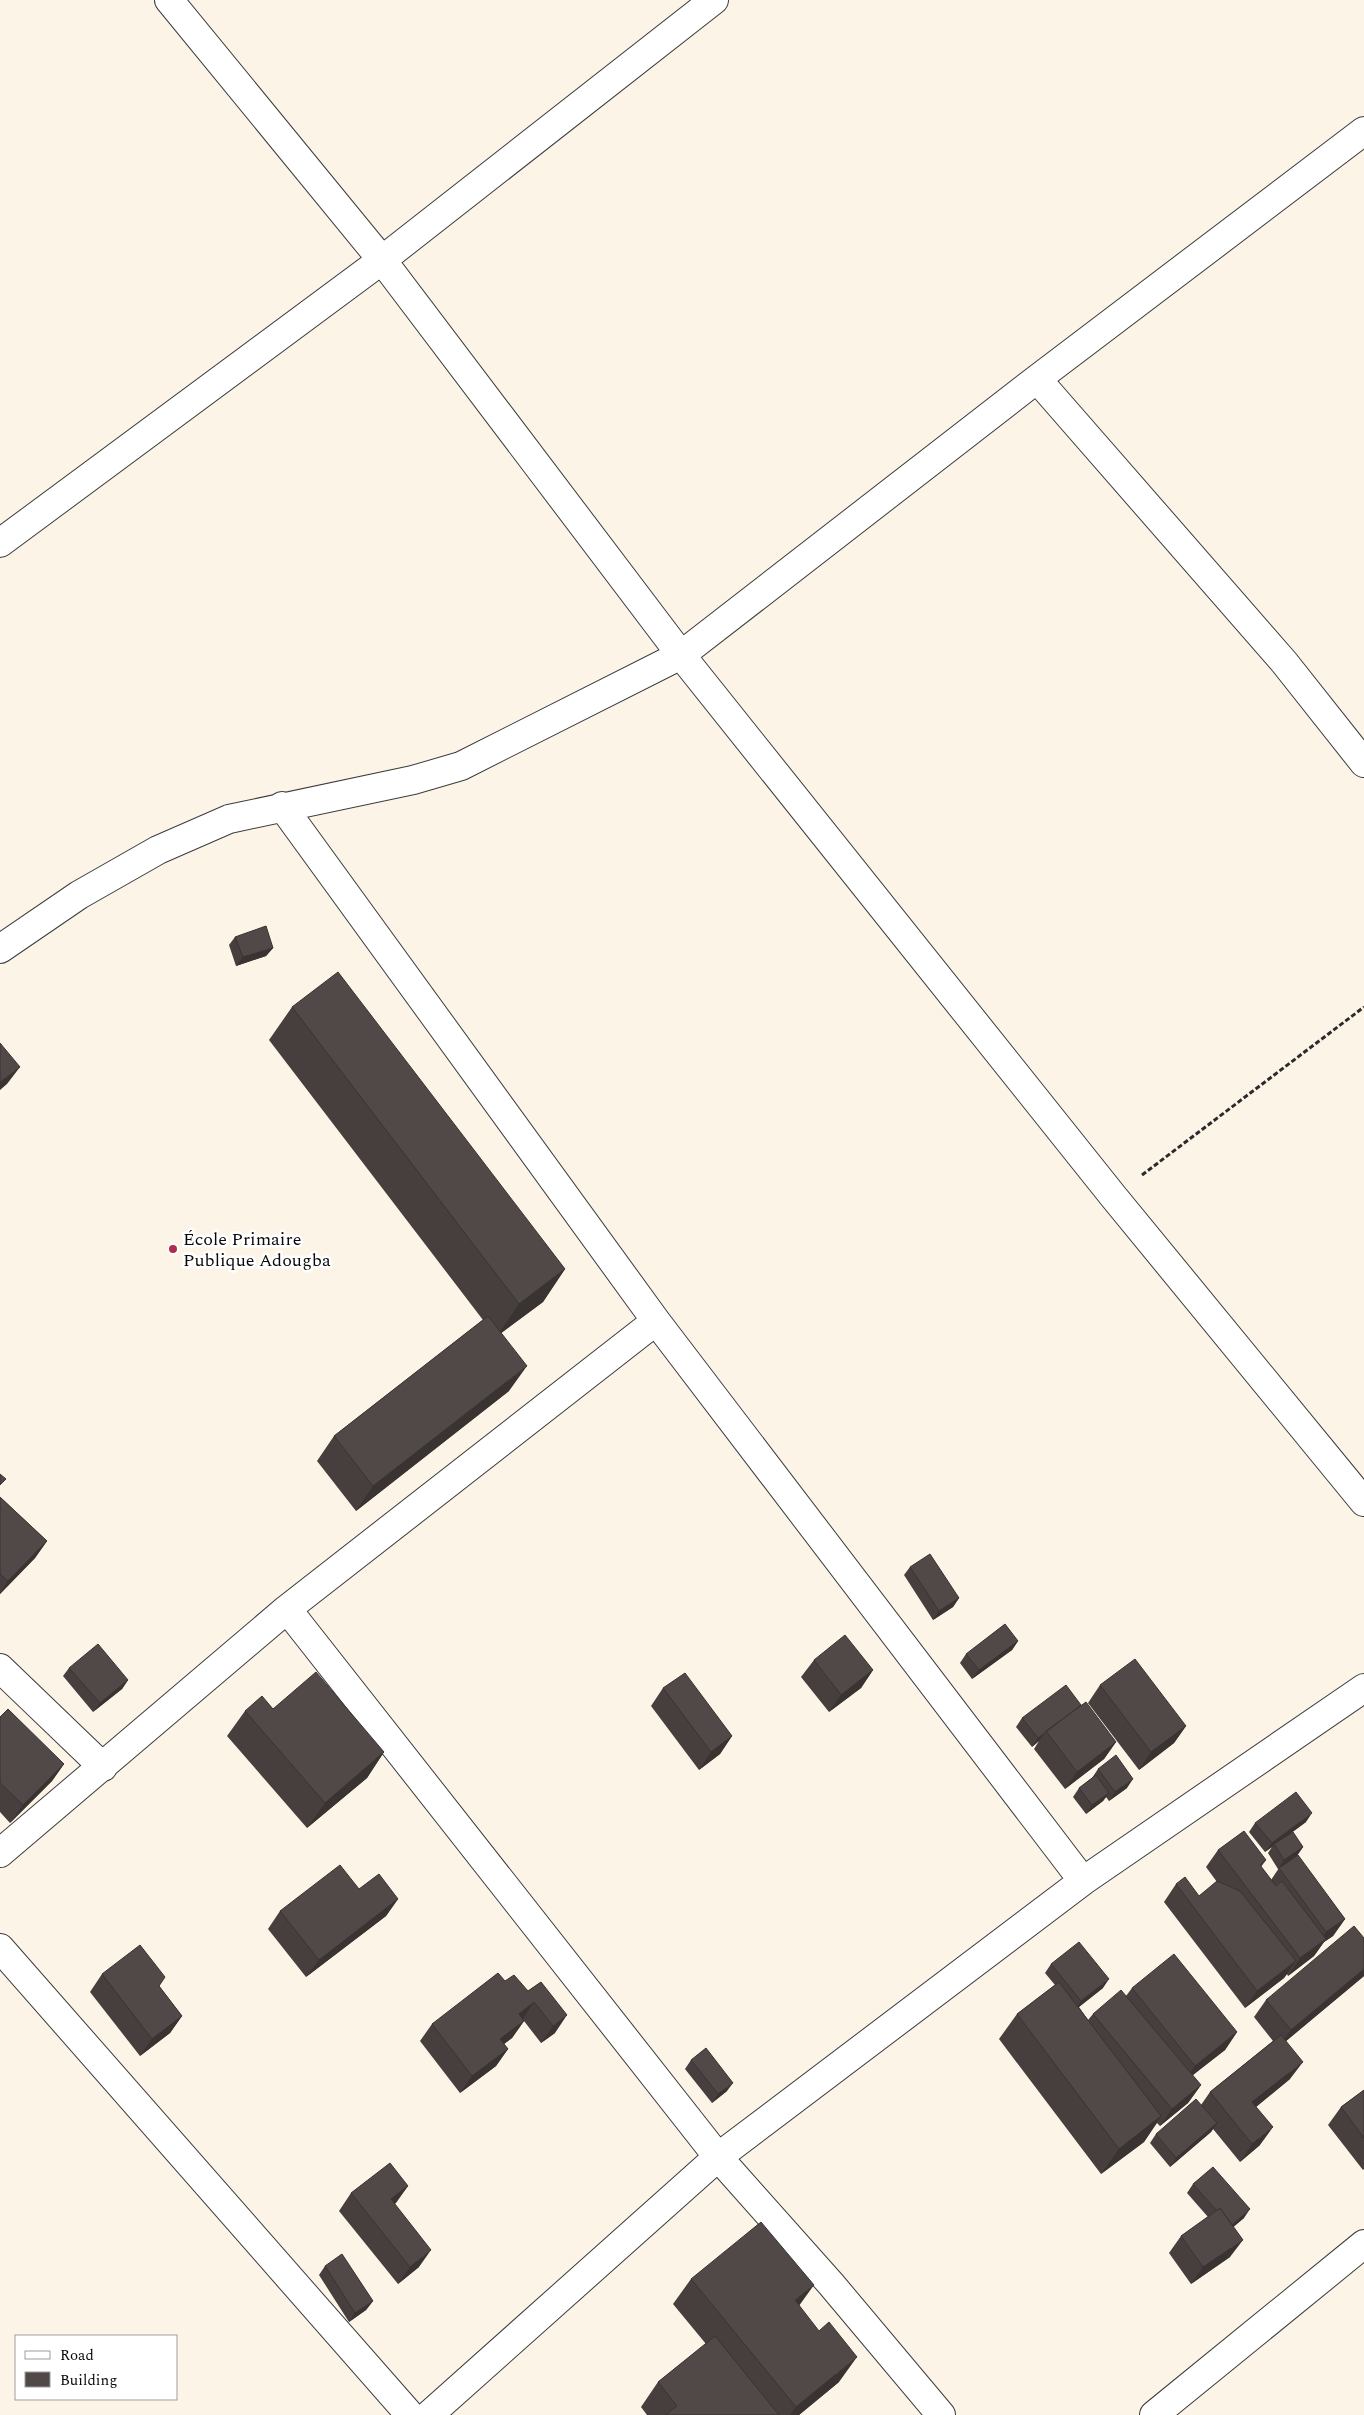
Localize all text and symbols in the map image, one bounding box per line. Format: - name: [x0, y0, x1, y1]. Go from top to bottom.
- place label: École Primaire Publique Adougba: [183, 1226, 331, 1274]
- marker: École Primaire Publique Adougba: [167, 1243, 179, 1255]
- legend: [15, 2335, 178, 2400]
- text: Road: [60, 2344, 94, 2367]
- text: Building: [60, 2369, 117, 2392]

